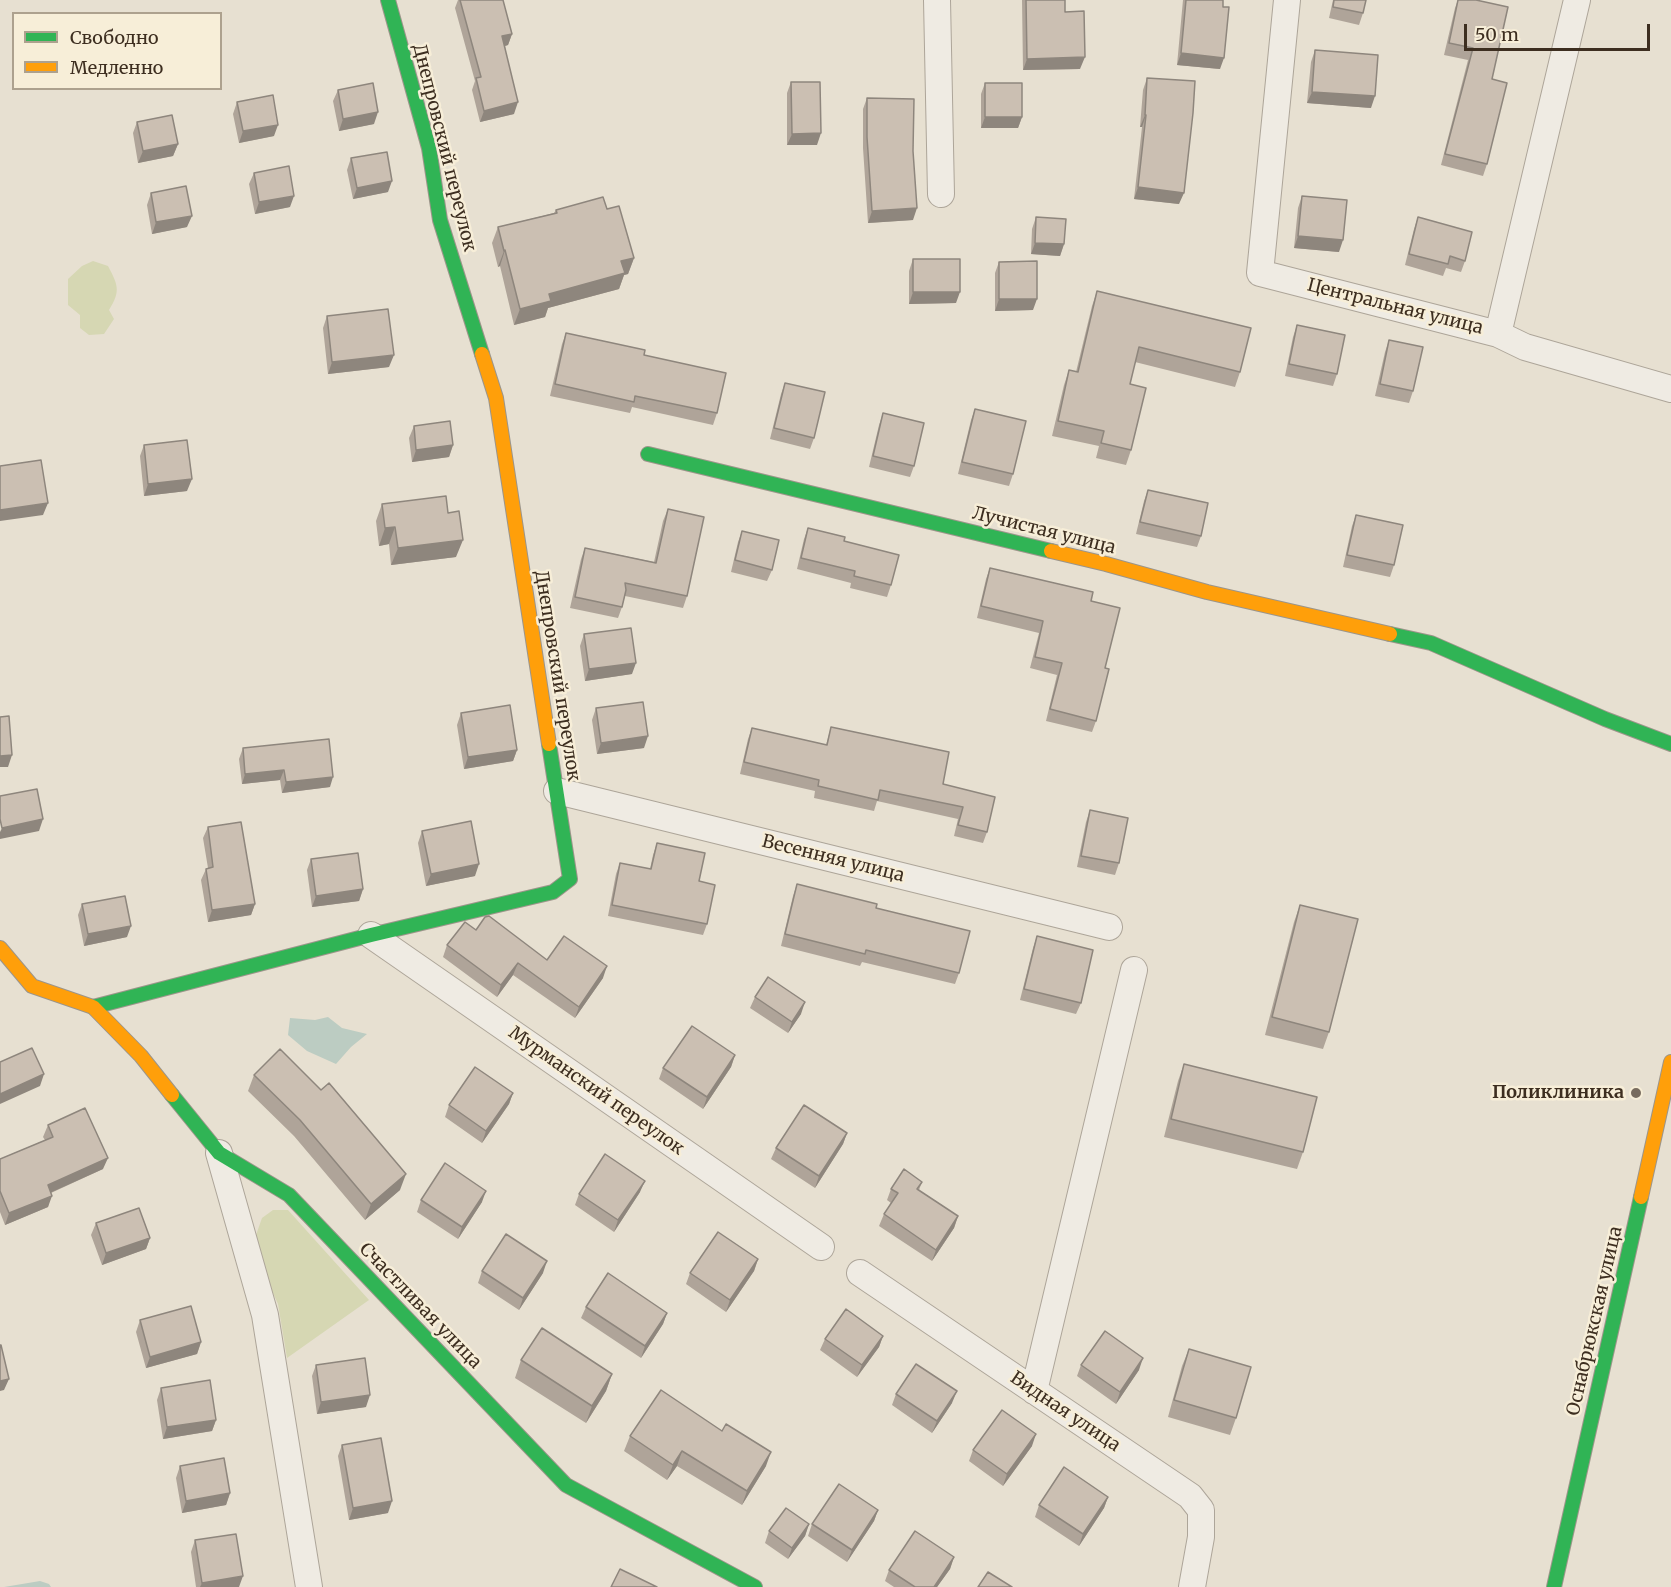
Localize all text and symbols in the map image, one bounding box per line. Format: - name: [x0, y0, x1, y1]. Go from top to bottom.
- legend: [12, 12, 222, 90]
- scale bar: [1467, 12, 1653, 50]
- text: 50 m: [1475, 23, 1519, 46]
- text: Свободно: [70, 26, 158, 49]
- street label: Днепровский переулок: [408, 42, 480, 254]
- text: Медленно: [70, 56, 163, 79]
- street label: Центральная улица: [1305, 275, 1485, 339]
- street label: Лучистая улица: [970, 503, 1118, 559]
- street label: Днепровский переулок: [530, 569, 584, 783]
- street label: Весенняя улица: [760, 831, 906, 887]
- street label: Мурманский переулок: [504, 1022, 688, 1160]
- place label: Поликлиника: [1492, 1082, 1624, 1104]
- marker: Поликлиника: [1629, 1086, 1643, 1100]
- street label: Оснабрюкская улица: [1563, 1224, 1627, 1418]
- street label: Счастливая улица: [354, 1239, 486, 1373]
- street label: Видная улица: [1006, 1367, 1124, 1457]

